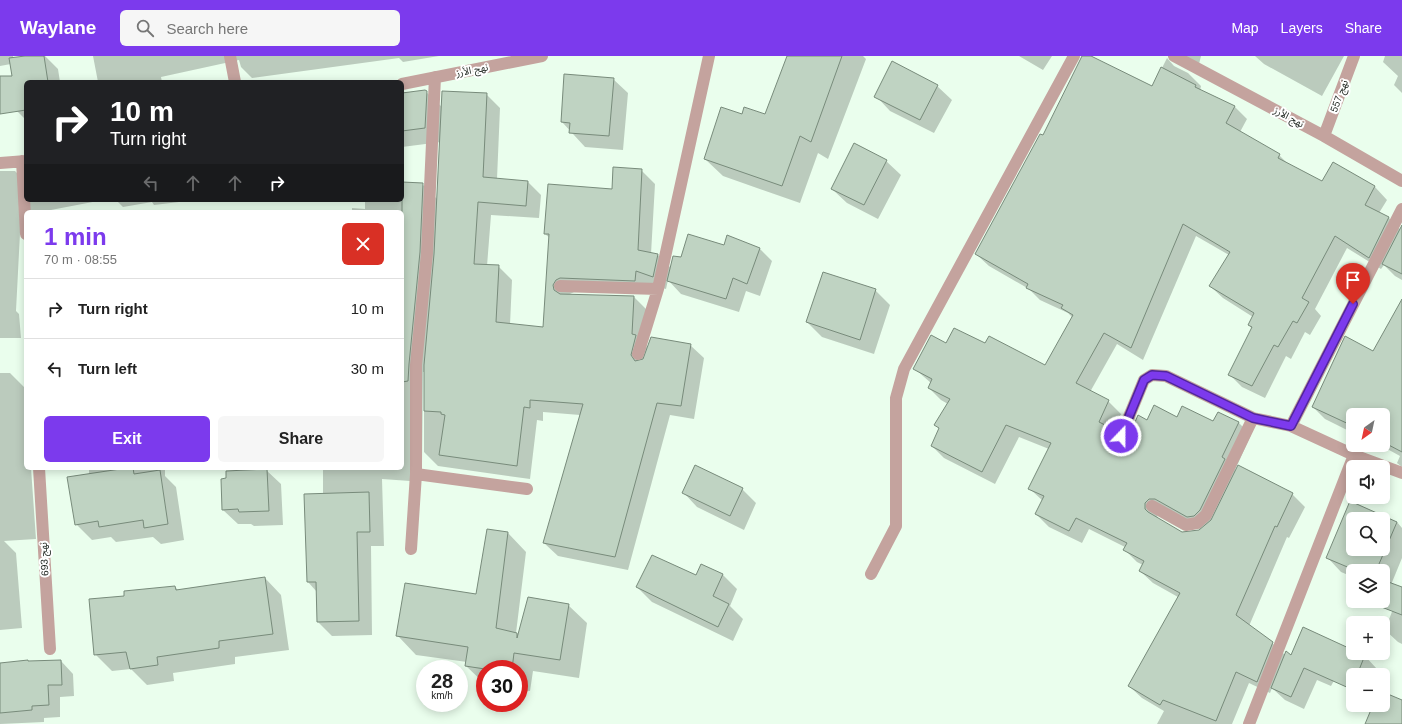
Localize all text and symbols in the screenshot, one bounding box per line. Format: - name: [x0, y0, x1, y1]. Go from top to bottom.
- search box: [120, 10, 400, 46]
- text: Waylane: [20, 17, 96, 38]
- icon: search: [134, 17, 156, 39]
- text: Search here: [166, 20, 248, 37]
- text: Map: [1231, 20, 1259, 36]
- text: Layers: [1281, 20, 1323, 36]
- text: Share: [1345, 20, 1382, 36]
- street label: نهج الأرز: [454, 61, 490, 81]
- street label: نهج 557: [1328, 78, 1352, 114]
- icon: right: [44, 96, 96, 148]
- text: 10 m: [110, 96, 174, 127]
- street label: نهج الأرز: [1270, 104, 1306, 131]
- text: Turn right: [110, 129, 186, 149]
- icon: left: [140, 172, 162, 194]
- icon: ahead: [182, 172, 204, 194]
- icon: ahead: [224, 172, 246, 194]
- icon: right: [266, 172, 288, 194]
- text: 1 min: [44, 223, 107, 250]
- button: close: [342, 223, 384, 265]
- text: 70 m · 08:55: [44, 252, 117, 267]
- pin: [1336, 263, 1370, 304]
- icon: arrive: [1342, 269, 1364, 291]
- icon: right: [44, 298, 66, 320]
- text: Turn right: [78, 300, 148, 317]
- text: 10 m: [351, 300, 384, 317]
- icon: left: [44, 358, 66, 380]
- text: Turn left: [78, 360, 137, 377]
- text: 30 m: [351, 360, 384, 377]
- north arrow: [1346, 408, 1390, 452]
- map controls: [1346, 408, 1390, 712]
- position arrow: [1100, 415, 1142, 457]
- button: Exit: [44, 416, 210, 462]
- button: Share: [218, 416, 384, 462]
- button: sound: [1346, 460, 1390, 504]
- button: search: [1346, 512, 1390, 556]
- street label: نهج 693: [38, 541, 52, 576]
- button: layers: [1346, 564, 1390, 608]
- button: +: [1346, 616, 1390, 660]
- speed limit sign: 30: [476, 660, 528, 712]
- button: −: [1346, 668, 1390, 712]
- text: 28: [431, 670, 453, 692]
- text: km/h: [431, 690, 453, 701]

